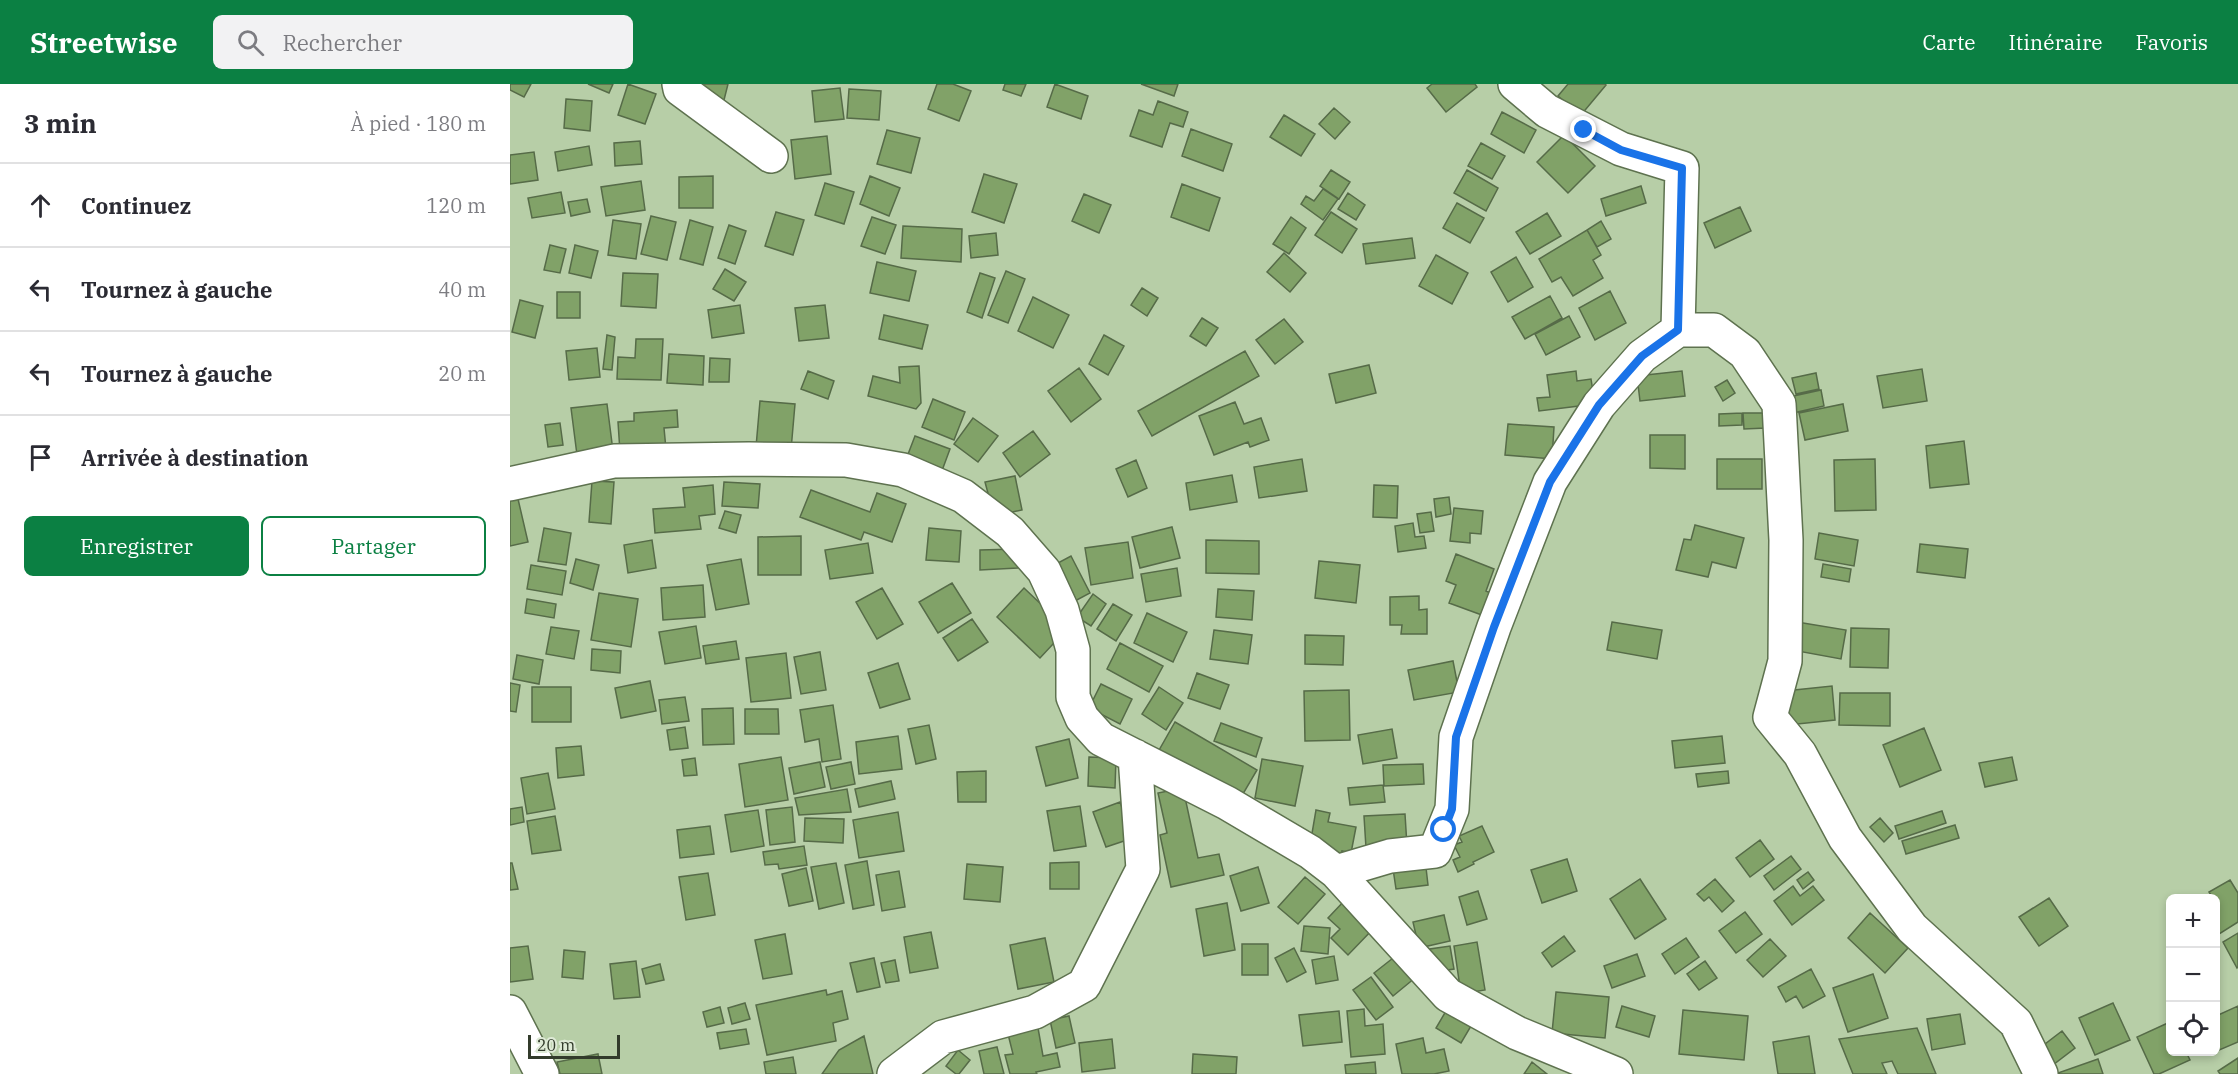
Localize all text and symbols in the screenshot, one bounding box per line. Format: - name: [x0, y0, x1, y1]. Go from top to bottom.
- search box: [213, 15, 633, 69]
- text: Streetwise: [30, 24, 177, 61]
- icon: search: [234, 26, 267, 59]
- text: Rechercher: [282, 28, 402, 57]
- text: Carte: [1922, 28, 1976, 56]
- text: Itinéraire: [2009, 28, 2102, 56]
- text: Favoris: [2135, 28, 2208, 56]
- text: 3 min: [24, 106, 97, 140]
- text: À pied · 180 m: [351, 110, 486, 137]
- route end: [1570, 116, 1596, 142]
- icon: ahead: [24, 189, 57, 222]
- text: Continuez: [81, 191, 191, 220]
- text: 120 m: [426, 192, 486, 219]
- icon: left: [24, 273, 57, 306]
- text: Tournez à gauche: [81, 275, 272, 304]
- text: 40 m: [438, 276, 486, 303]
- icon: left: [24, 357, 57, 390]
- text: Tournez à gauche: [81, 359, 272, 388]
- text: 20 m: [438, 360, 486, 387]
- icon: arrive: [24, 441, 57, 474]
- text: Arrivée à destination: [81, 443, 309, 472]
- button: Enregistrer: [24, 516, 249, 576]
- button: Partager: [261, 516, 486, 576]
- route start: [1430, 816, 1456, 842]
- map controls: [2166, 894, 2220, 1056]
- button: +: [2166, 894, 2220, 948]
- button: −: [2166, 948, 2220, 1002]
- button: locate: [2166, 1002, 2220, 1056]
- scale bar: [528, 1032, 620, 1060]
- text: 20 m: [537, 1035, 575, 1055]

